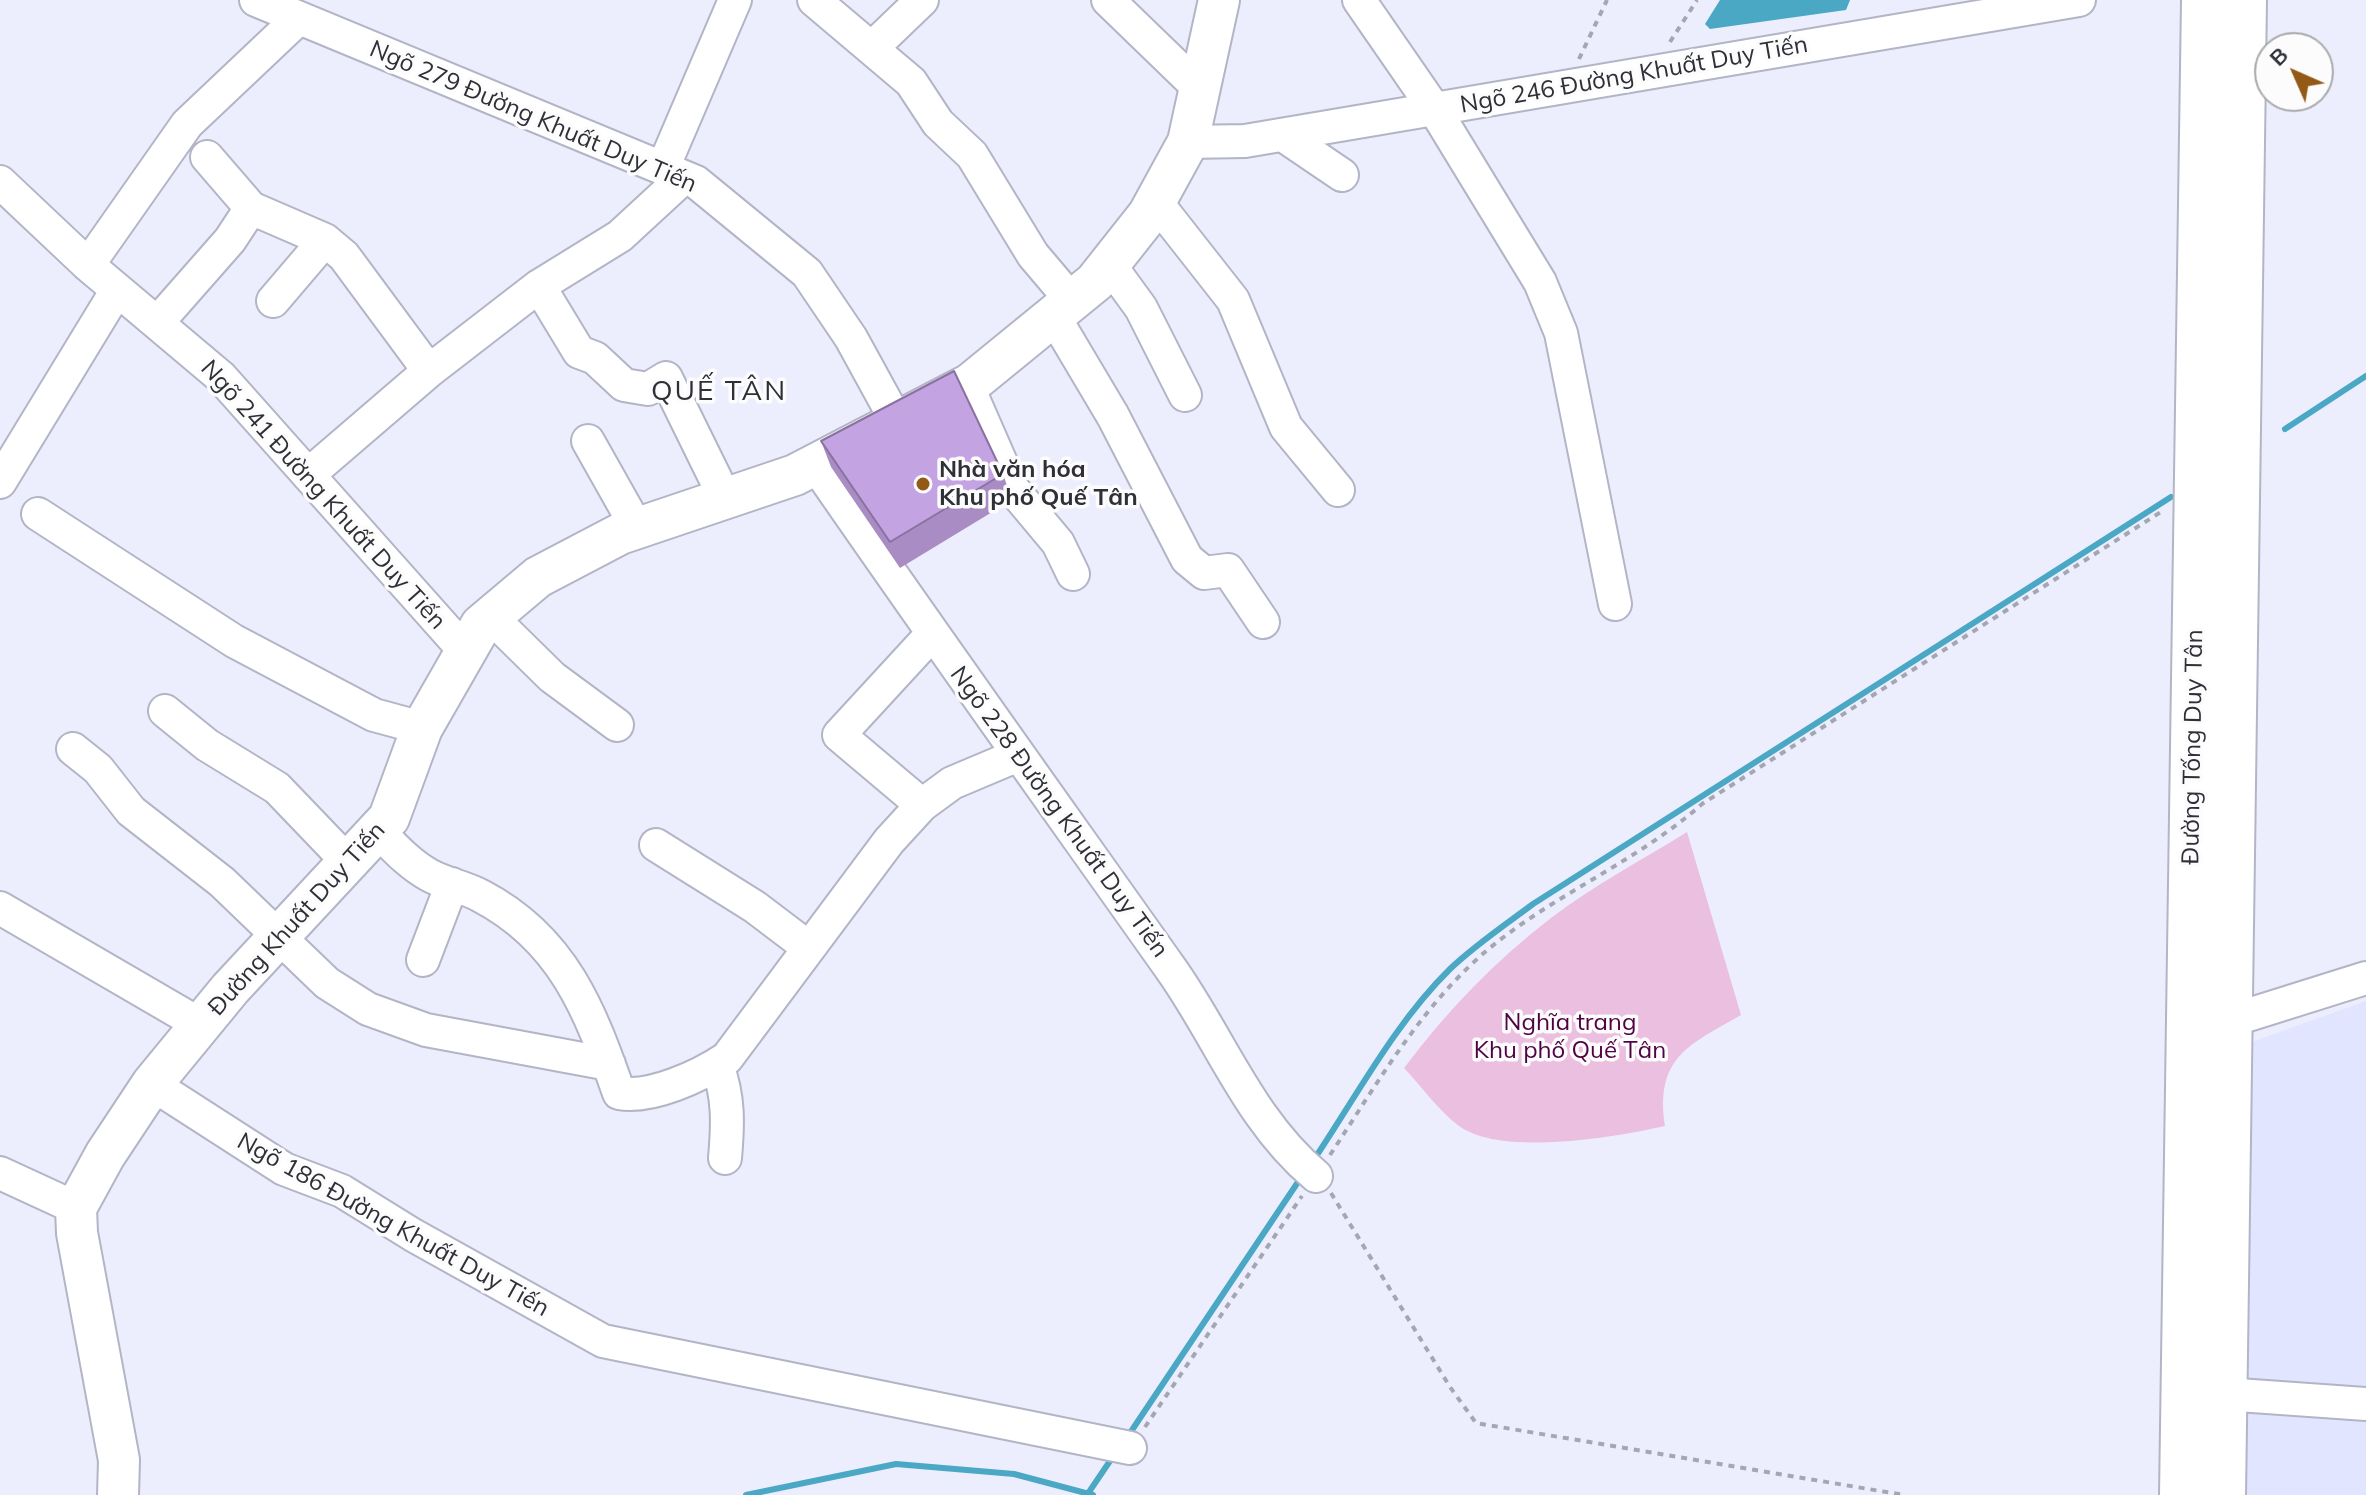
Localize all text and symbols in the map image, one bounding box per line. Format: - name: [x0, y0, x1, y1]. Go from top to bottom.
- street label: Ngõ 246 Đường Khuất Duy Tiến: [1458, 30, 1810, 120]
- north arrow: [2254, 32, 2334, 112]
- street label: Ngõ 279 Đường Khuất Duy Tiến: [365, 35, 701, 199]
- text: B: [2263, 41, 2294, 72]
- street label: Ngõ 241 Đường Khuất Duy Tiến: [194, 354, 452, 636]
- district label: QUẾ TÂN: [651, 375, 787, 409]
- place label: Nhà văn hóa Khu phố Quế Tân: [939, 456, 1138, 512]
- marker: Nhà văn hóa Khu phố Quế Tân: [914, 475, 932, 493]
- street label: Đường Tống Duy Tân: [2177, 629, 2209, 865]
- street label: Ngõ 228 Đường Khuất Duy Tiến: [944, 661, 1174, 963]
- street label: Đường Khuất Duy Tiến: [202, 816, 392, 1022]
- park label: Nghĩa trang Khu phố Quế Tân: [1474, 1009, 1666, 1065]
- street label: Ngõ 186 Đường Khuất Duy Tiến: [232, 1127, 554, 1323]

